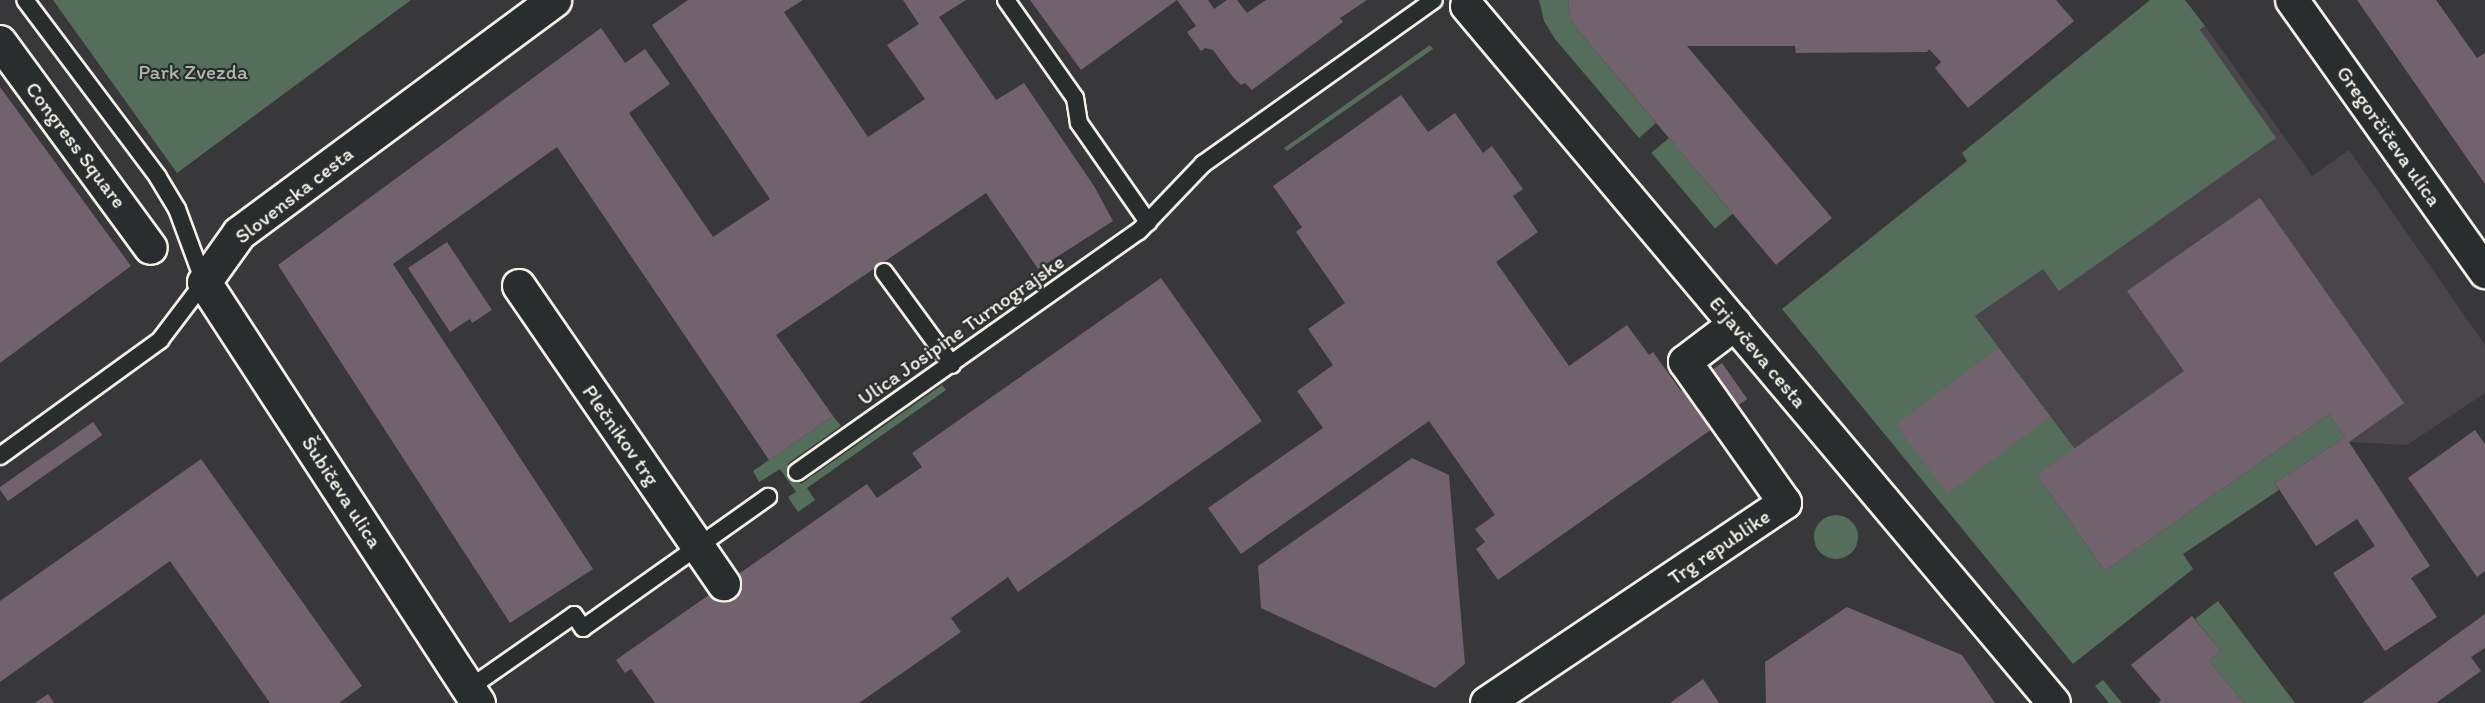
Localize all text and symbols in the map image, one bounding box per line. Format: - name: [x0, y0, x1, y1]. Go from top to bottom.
- park label: Park Zvezda: [139, 59, 247, 85]
- street label: Gregorčičeva ulica: [2331, 61, 2447, 211]
- street label: Congress Square: [20, 77, 132, 213]
- street label: Slovenska cesta: [230, 141, 358, 249]
- street label: Ulica Josipine Turnograjske: [853, 249, 1069, 411]
- street label: Erjavčeva cesta: [1704, 291, 1812, 413]
- street label: Plečnikov trg: [577, 380, 665, 490]
- street label: Šubičeva ulica: [296, 431, 388, 553]
- street label: Trg republike: [1663, 504, 1775, 590]

